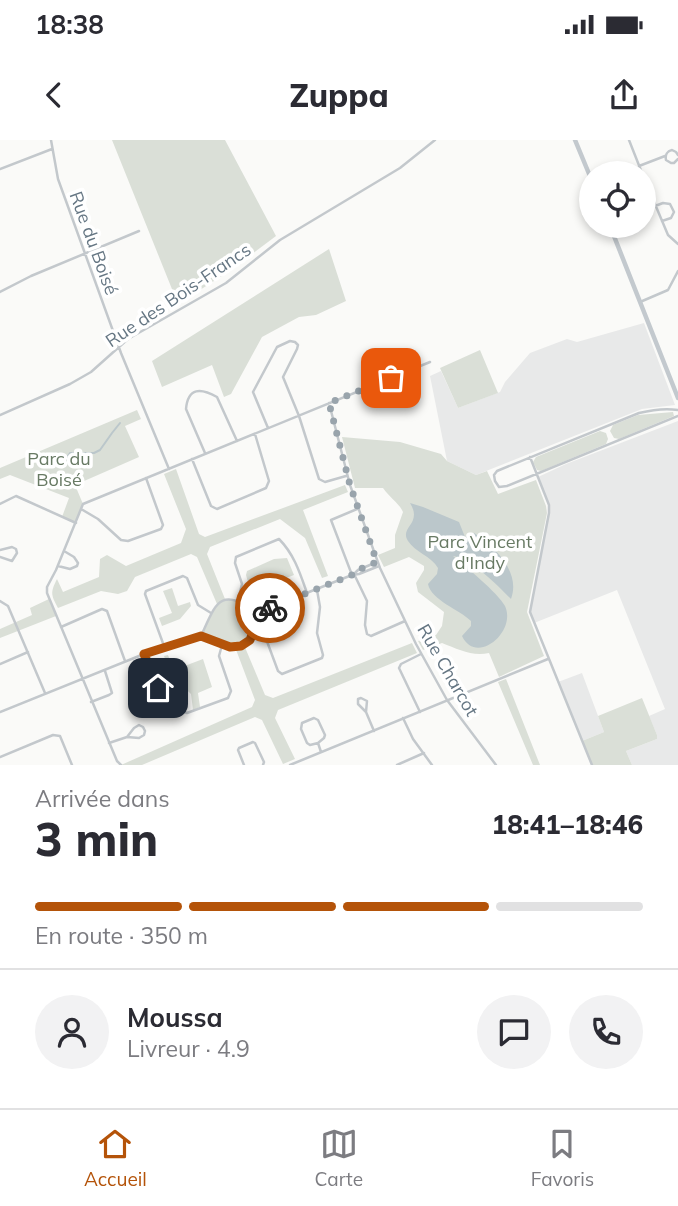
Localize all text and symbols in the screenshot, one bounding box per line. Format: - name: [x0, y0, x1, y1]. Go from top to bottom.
- text: 18:38: [35, 8, 104, 41]
- text: Zuppa: [289, 75, 389, 115]
- icon: back: [35, 76, 73, 114]
- icon: share: [605, 76, 643, 114]
- map controls: [579, 161, 656, 238]
- button: locate: [579, 161, 656, 238]
- street label: Rue du Boisé: [65, 188, 123, 298]
- street label: Rue des Bois-Francs: [101, 238, 255, 352]
- pin: [361, 348, 421, 408]
- icon: bag: [372, 359, 410, 397]
- park label: Parc du Boisé: [27, 447, 91, 491]
- park label: Parc Vincent d'Indy: [428, 530, 532, 574]
- courier: [235, 573, 305, 643]
- icon: bike: [251, 589, 289, 627]
- street label: Rue Charcot: [412, 620, 484, 720]
- pin: [128, 658, 188, 718]
- icon: home: [139, 669, 177, 707]
- text: Arrivée dans: [35, 784, 170, 813]
- text: 18:41–18:46: [492, 808, 643, 841]
- text: 3 min: [35, 810, 158, 868]
- text: En route · 350 m: [35, 921, 208, 950]
- button: person: [35, 995, 109, 1069]
- button: chat: [477, 995, 551, 1069]
- button: phone: [569, 995, 643, 1069]
- text: Moussa: [127, 1001, 223, 1034]
- text: Livreur · 4.9: [127, 1034, 250, 1063]
- tab: Accueil: [84, 1125, 147, 1191]
- tab: Carte: [315, 1125, 363, 1191]
- tab: Favoris: [531, 1125, 594, 1191]

